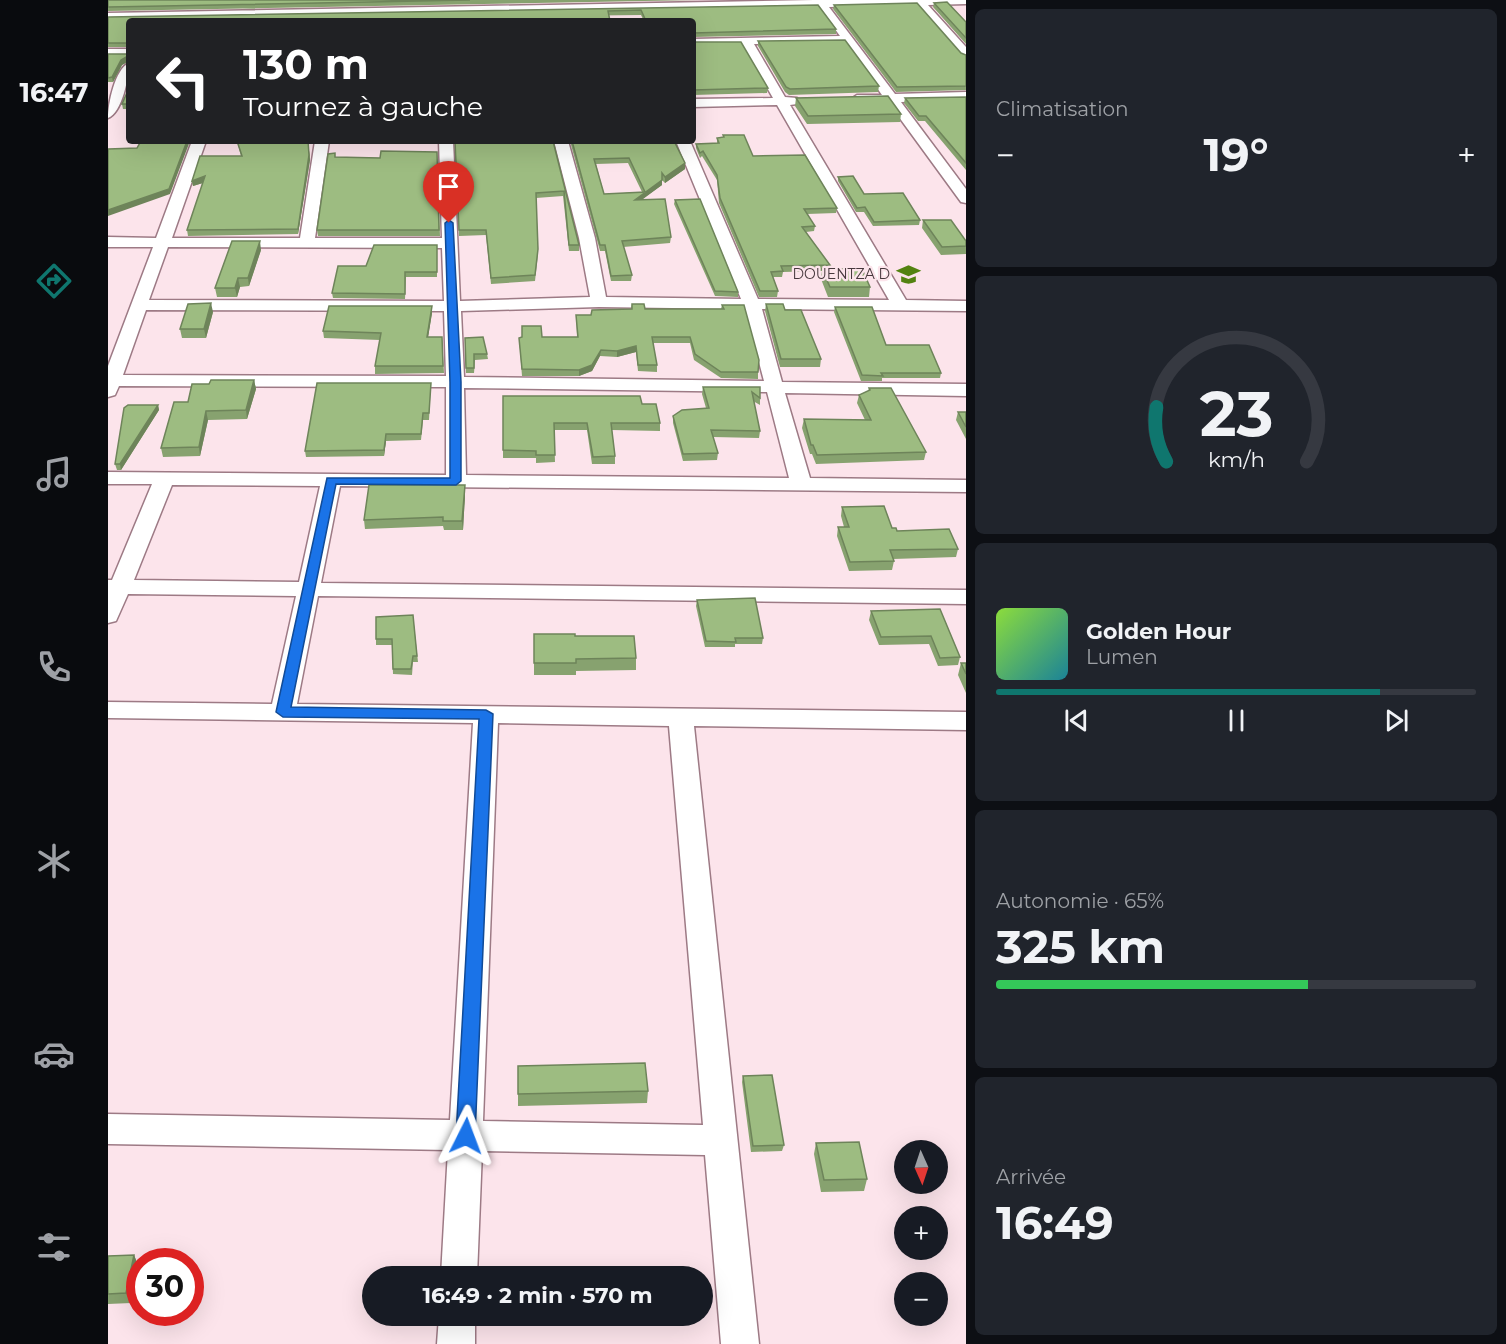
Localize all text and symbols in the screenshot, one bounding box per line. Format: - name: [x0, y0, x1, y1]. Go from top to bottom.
- text: 130 m: [243, 38, 369, 90]
- icon: left: [144, 42, 222, 120]
- text: 16:47: [19, 76, 89, 109]
- text: Tournez à gauche: [243, 90, 483, 123]
- text: Climatisation: [996, 97, 1129, 121]
- text: 19°: [1203, 127, 1269, 182]
- text: −: [996, 135, 1015, 175]
- text: +: [1457, 135, 1476, 175]
- pin: [423, 161, 474, 223]
- icon: arrive: [432, 170, 465, 203]
- icon: directions: [33, 260, 75, 302]
- school or university icon: DOUENTZA D: [895, 261, 921, 287]
- place label: DOUENTZA D: [792, 265, 890, 283]
- text: 23: [1199, 376, 1273, 452]
- text: km/h: [1207, 446, 1265, 472]
- icon: music: [33, 453, 75, 495]
- text: Golden Hour: [1086, 618, 1231, 645]
- text: Lumen: [1086, 645, 1158, 669]
- icon: phone: [33, 646, 75, 688]
- icon: previous: [1060, 704, 1093, 737]
- icon: pause: [1220, 704, 1253, 737]
- icon: next: [1380, 704, 1413, 737]
- icon: climate: [33, 840, 75, 882]
- text: Autonomie · 65%: [996, 889, 1164, 913]
- text: 325 km: [996, 919, 1165, 974]
- icon: car: [33, 1033, 75, 1075]
- position arrow: [434, 1104, 498, 1168]
- north arrow: [894, 1140, 948, 1194]
- map controls: [894, 1140, 948, 1326]
- text: Arrivée: [996, 1165, 1066, 1189]
- text: 16:49: [996, 1195, 1114, 1250]
- button: +: [894, 1206, 948, 1260]
- icon: filters: [33, 1226, 75, 1268]
- speed limit sign: 30: [126, 1248, 204, 1326]
- button: −: [894, 1272, 948, 1326]
- text: 16:49 · 2 min · 570 m: [422, 1282, 653, 1309]

